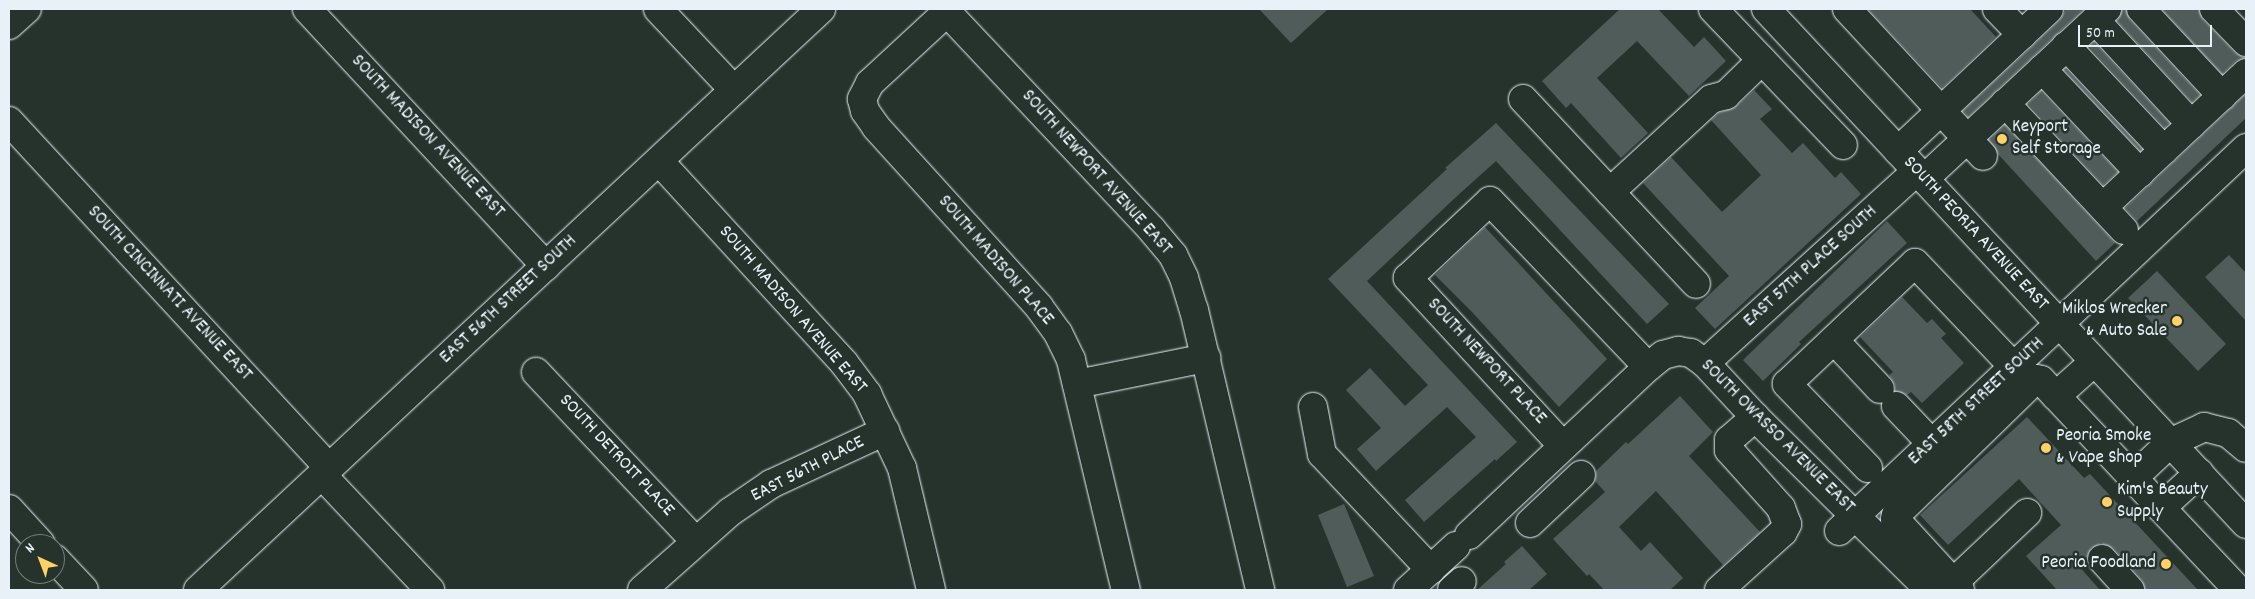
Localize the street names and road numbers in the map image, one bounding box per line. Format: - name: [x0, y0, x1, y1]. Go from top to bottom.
- street label: SOUTH MADISON AVENUE EAST: [345, 51, 509, 223]
- street label: SOUTH NEWPORT AVENUE EAST: [1016, 86, 1176, 260]
- street label: SOUTH PEORIA AVENUE EAST: [1898, 152, 2052, 316]
- street label: SOUTH MADISON PLACE: [932, 191, 1058, 331]
- street label: EAST 57TH PLACE SOUTH: [1739, 201, 1883, 333]
- street label: SOUTH CINCINNATI AVENUE EAST: [82, 202, 256, 386]
- street label: SOUTH MADISON AVENUE EAST: [713, 221, 871, 399]
- street label: EAST 56TH STREET SOUTH: [436, 231, 582, 369]
- street label: SOUTH NEWPORT PLACE: [1422, 294, 1550, 430]
- street label: EAST 58TH STREET SOUTH: [1904, 333, 2050, 471]
- street label: SOUTH OWASSO AVENUE EAST: [1695, 355, 1859, 519]
- street label: SOUTH DETROIT PLACE: [553, 390, 679, 522]
- street label: EAST 56TH PLACE: [748, 432, 868, 508]

